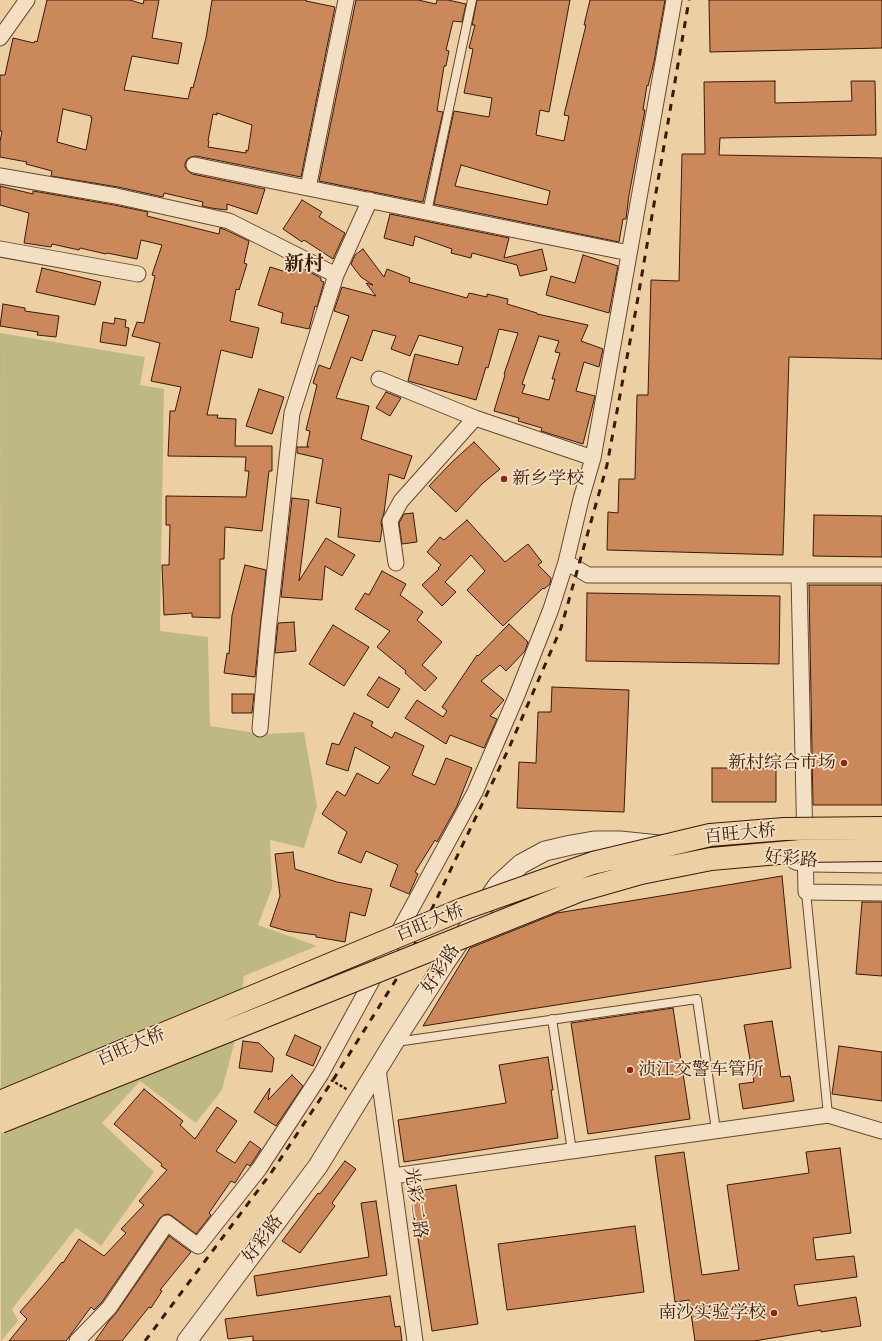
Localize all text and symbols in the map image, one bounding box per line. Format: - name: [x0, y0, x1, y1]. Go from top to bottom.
- district label: 新村: [284, 253, 324, 277]
- place label: 新乡学校: [512, 468, 584, 490]
- marker: 新乡学校: [499, 474, 509, 484]
- place label: 新村综合市场: [728, 752, 836, 774]
- marker: 新村综合市场: [839, 758, 849, 768]
- street label: 百旺大桥: [703, 819, 777, 849]
- street label: 好彩路: [763, 846, 819, 872]
- street label: 百旺大桥: [393, 900, 467, 946]
- street label: 好彩路: [417, 940, 465, 998]
- street label: 百旺大桥: [94, 1023, 168, 1071]
- place label: 浈江交警车管所: [638, 1059, 764, 1081]
- marker: 浈江交警车管所: [625, 1065, 635, 1075]
- street label: 光彩二路: [399, 1166, 431, 1240]
- street label: 好彩路: [238, 1211, 288, 1267]
- place label: 南沙实验学校: [658, 1302, 766, 1324]
- marker: 南沙实验学校: [769, 1308, 779, 1318]

